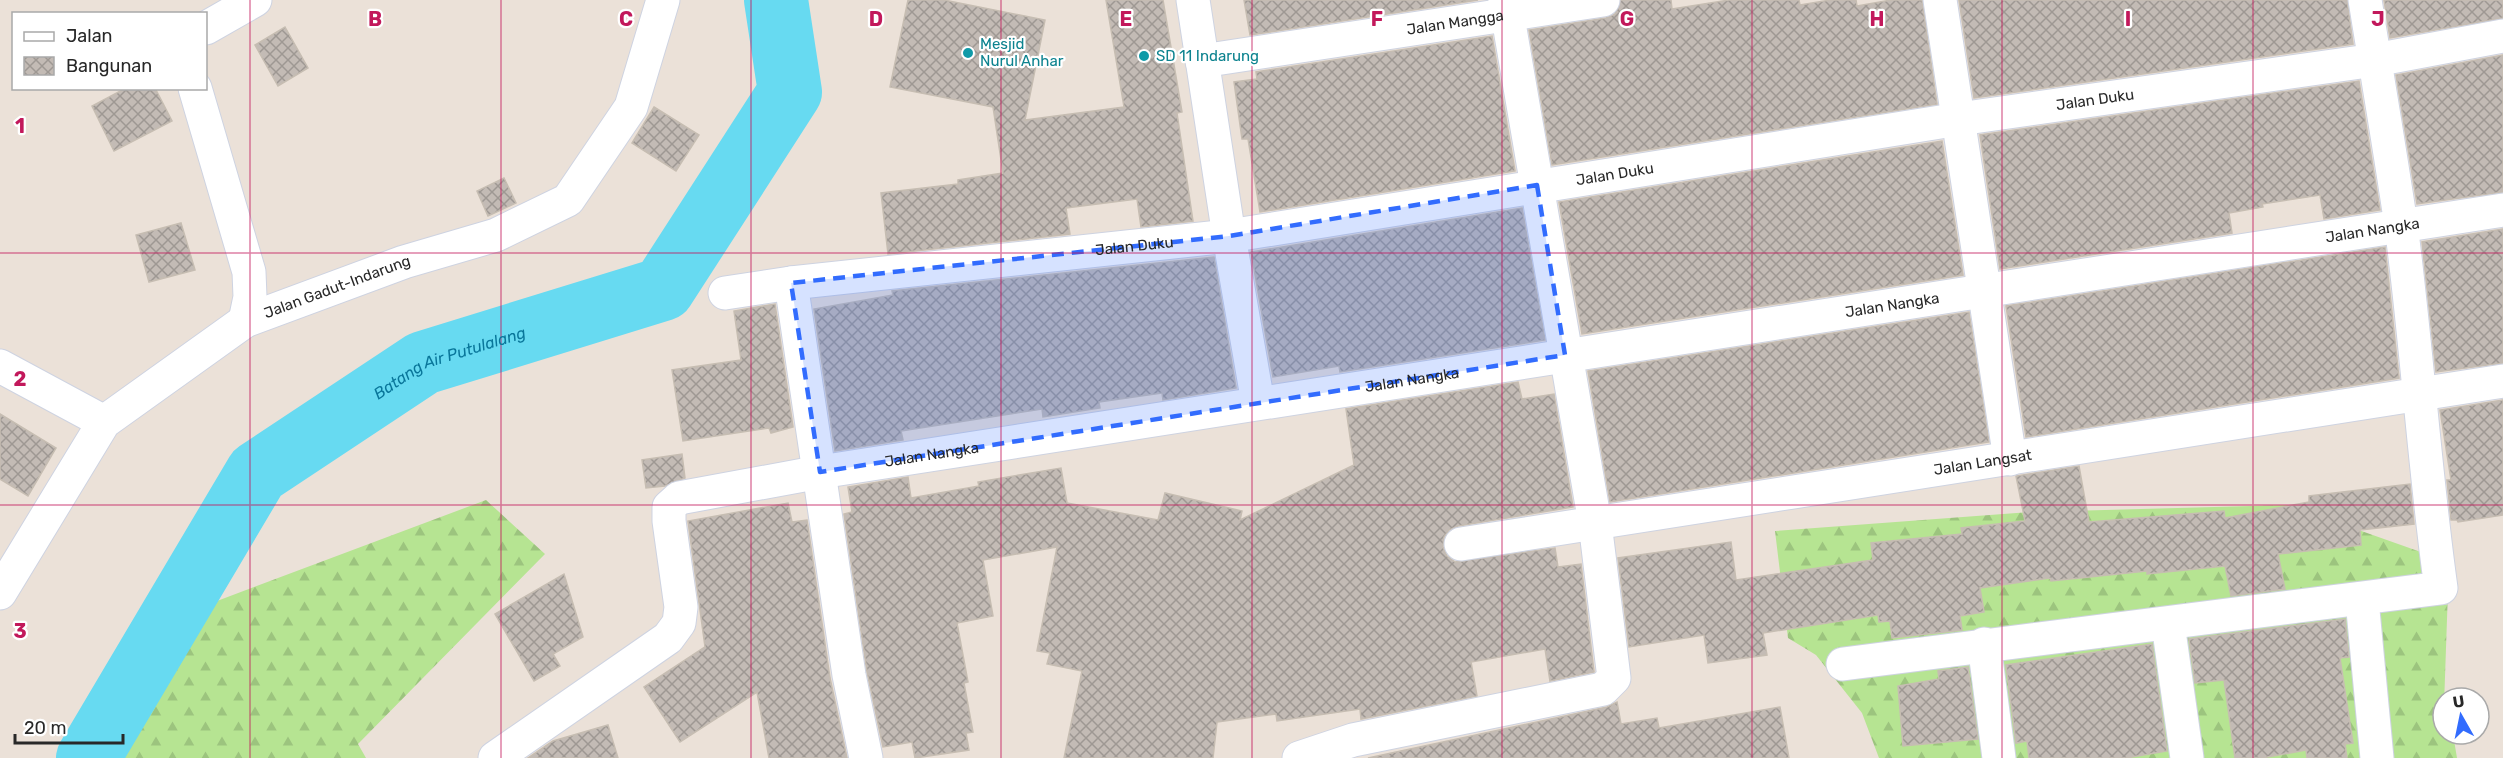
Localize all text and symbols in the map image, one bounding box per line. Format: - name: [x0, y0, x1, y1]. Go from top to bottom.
- street label: Jalan Mangga: [1405, 6, 1505, 39]
- text: B: [368, 7, 382, 31]
- text: C: [619, 7, 633, 31]
- text: D: [869, 7, 883, 31]
- text: E: [1120, 7, 1132, 31]
- text: F: [1371, 7, 1383, 31]
- text: G: [1620, 7, 1634, 31]
- text: H: [1870, 7, 1884, 31]
- text: I: [2125, 7, 2131, 31]
- text: J: [2371, 7, 2385, 31]
- legend: [12, 12, 207, 90]
- text: Jalan: [66, 25, 113, 47]
- place label: Mesjid Nurul Anhar: [980, 35, 1064, 70]
- marker: Mesjid Nurul Anhar: [961, 46, 975, 60]
- place label: SD 11 Indarung: [1156, 47, 1259, 65]
- marker: SD 11 Indarung: [1137, 49, 1151, 63]
- text: Bangunan: [66, 55, 152, 77]
- street label: Jalan Duku: [2055, 85, 2135, 114]
- text: 1: [15, 114, 25, 138]
- street label: Jalan Duku: [1575, 159, 1655, 189]
- street label: Jalan Nangka: [2324, 214, 2421, 247]
- street label: Jalan Duku: [1094, 233, 1174, 259]
- street label: Jalan Gadut-Indarung: [261, 252, 413, 322]
- street label: Jalan Nangka: [1844, 289, 1941, 321]
- water label: Batang Air Putulalang: [370, 322, 528, 403]
- street label: Jalan Nangka: [1364, 364, 1460, 396]
- text: 2: [14, 367, 27, 391]
- street label: Jalan Nangka: [883, 438, 980, 471]
- street label: Jalan Langsat: [1932, 446, 2033, 479]
- text: 3: [13, 619, 27, 643]
- north arrow: [2431, 686, 2491, 746]
- text: U: [2452, 691, 2466, 712]
- scale bar: [15, 707, 123, 745]
- text: 20 m: [24, 717, 66, 739]

